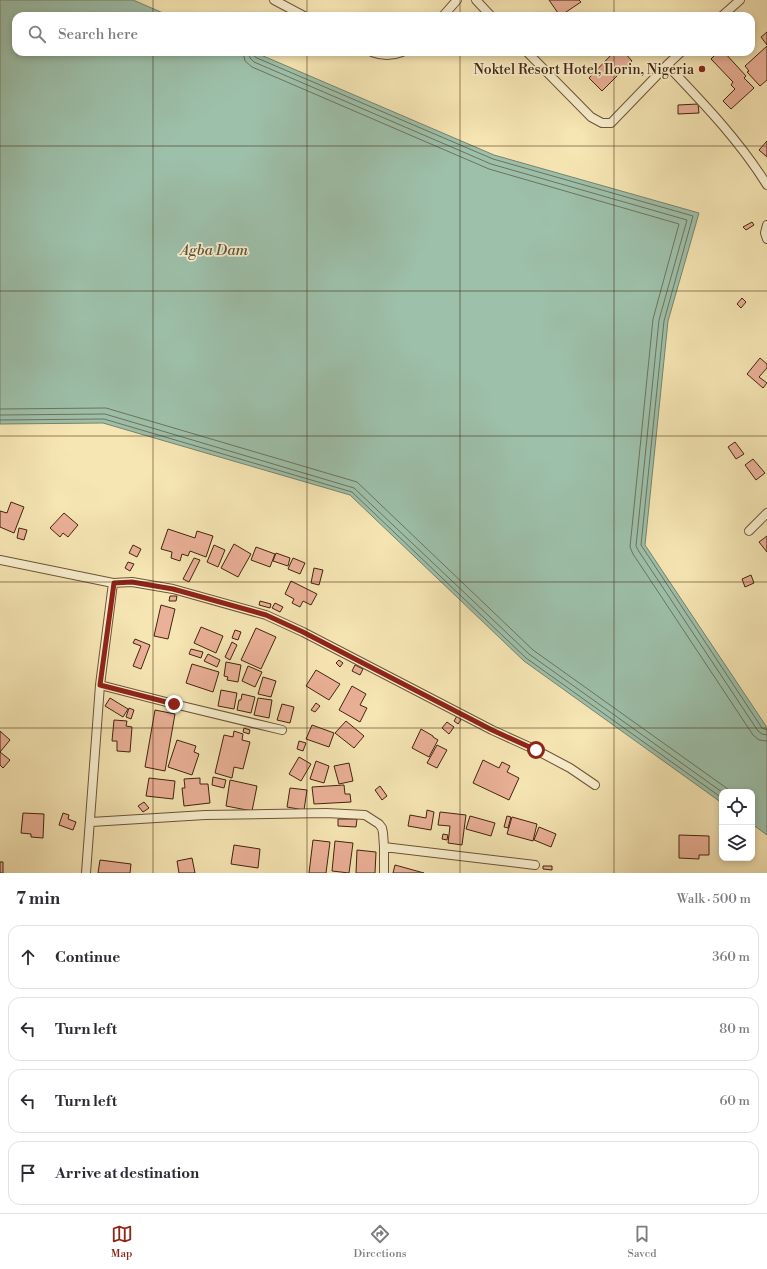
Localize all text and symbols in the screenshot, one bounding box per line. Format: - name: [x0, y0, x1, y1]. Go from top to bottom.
- search box: [12, 12, 755, 56]
- icon: search: [26, 23, 48, 45]
- text: Search here: [58, 25, 138, 44]
- place label: Noktel Resort Hotel, Ilorin, Nigeria: [474, 61, 695, 79]
- marker: Noktel Resort Hotel, Ilorin, Nigeria: [697, 64, 707, 74]
- water label: Agba Dam: [178, 241, 249, 260]
- route end: [165, 695, 183, 713]
- route start: [527, 741, 545, 759]
- map controls: [719, 789, 755, 861]
- button: locate: [719, 789, 755, 825]
- button: layers: [719, 825, 755, 861]
- text: 7 min: [16, 888, 60, 910]
- text: Walk · 500 m: [677, 891, 751, 907]
- icon: ahead: [17, 946, 39, 968]
- text: Continue: [55, 948, 120, 967]
- text: 360 m: [712, 949, 750, 965]
- icon: left: [17, 1018, 39, 1040]
- text: Turn left: [55, 1020, 117, 1039]
- text: 80 m: [719, 1021, 750, 1037]
- icon: left: [17, 1090, 39, 1112]
- text: Turn left: [55, 1092, 117, 1111]
- text: 60 m: [719, 1093, 750, 1109]
- icon: arrive: [17, 1162, 39, 1184]
- text: Arrive at destination: [55, 1164, 199, 1183]
- tab: Map: [111, 1223, 133, 1261]
- tab: Directions: [354, 1223, 407, 1261]
- tab: Saved: [628, 1223, 656, 1261]

